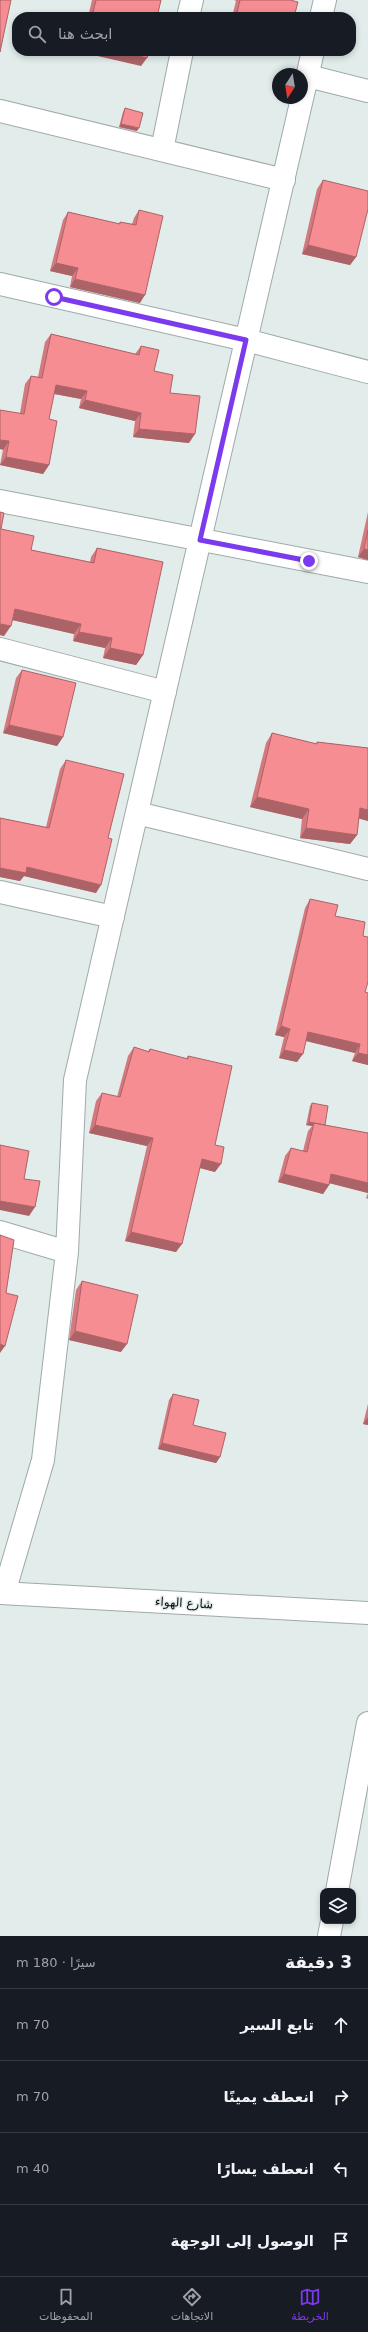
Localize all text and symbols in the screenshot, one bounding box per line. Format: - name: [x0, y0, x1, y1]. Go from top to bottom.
- search box: [12, 12, 356, 56]
- icon: search: [26, 23, 48, 45]
- text: ابحث هنا: [58, 25, 113, 43]
- north arrow: [272, 68, 308, 104]
- route start: [45, 288, 63, 306]
- route end: [300, 552, 318, 570]
- street label: شارع الهواء: [155, 1594, 213, 1613]
- map controls: [320, 1888, 356, 1924]
- button: layers: [320, 1888, 356, 1924]
- text: 3 دقيقة: [285, 1952, 352, 1972]
- text: سيرًا · 180 m: [16, 1955, 96, 1970]
- icon: ahead: [330, 2014, 352, 2036]
- text: تابع السير: [240, 2016, 314, 2034]
- text: 70 m: [16, 2017, 49, 2032]
- icon: right: [330, 2086, 352, 2108]
- text: انعطف يمينًا: [223, 2088, 314, 2106]
- text: 70 m: [16, 2089, 49, 2104]
- icon: left: [330, 2158, 352, 2180]
- text: انعطف يسارًا: [217, 2160, 314, 2178]
- text: 40 m: [16, 2161, 49, 2176]
- icon: arrive: [330, 2230, 352, 2252]
- text: الوصول إلى الوجهة: [171, 2232, 314, 2250]
- tab: المحفوظات: [39, 2286, 93, 2323]
- tab: الاتجاهات: [171, 2286, 213, 2323]
- tab: الخريطة: [291, 2286, 329, 2323]

